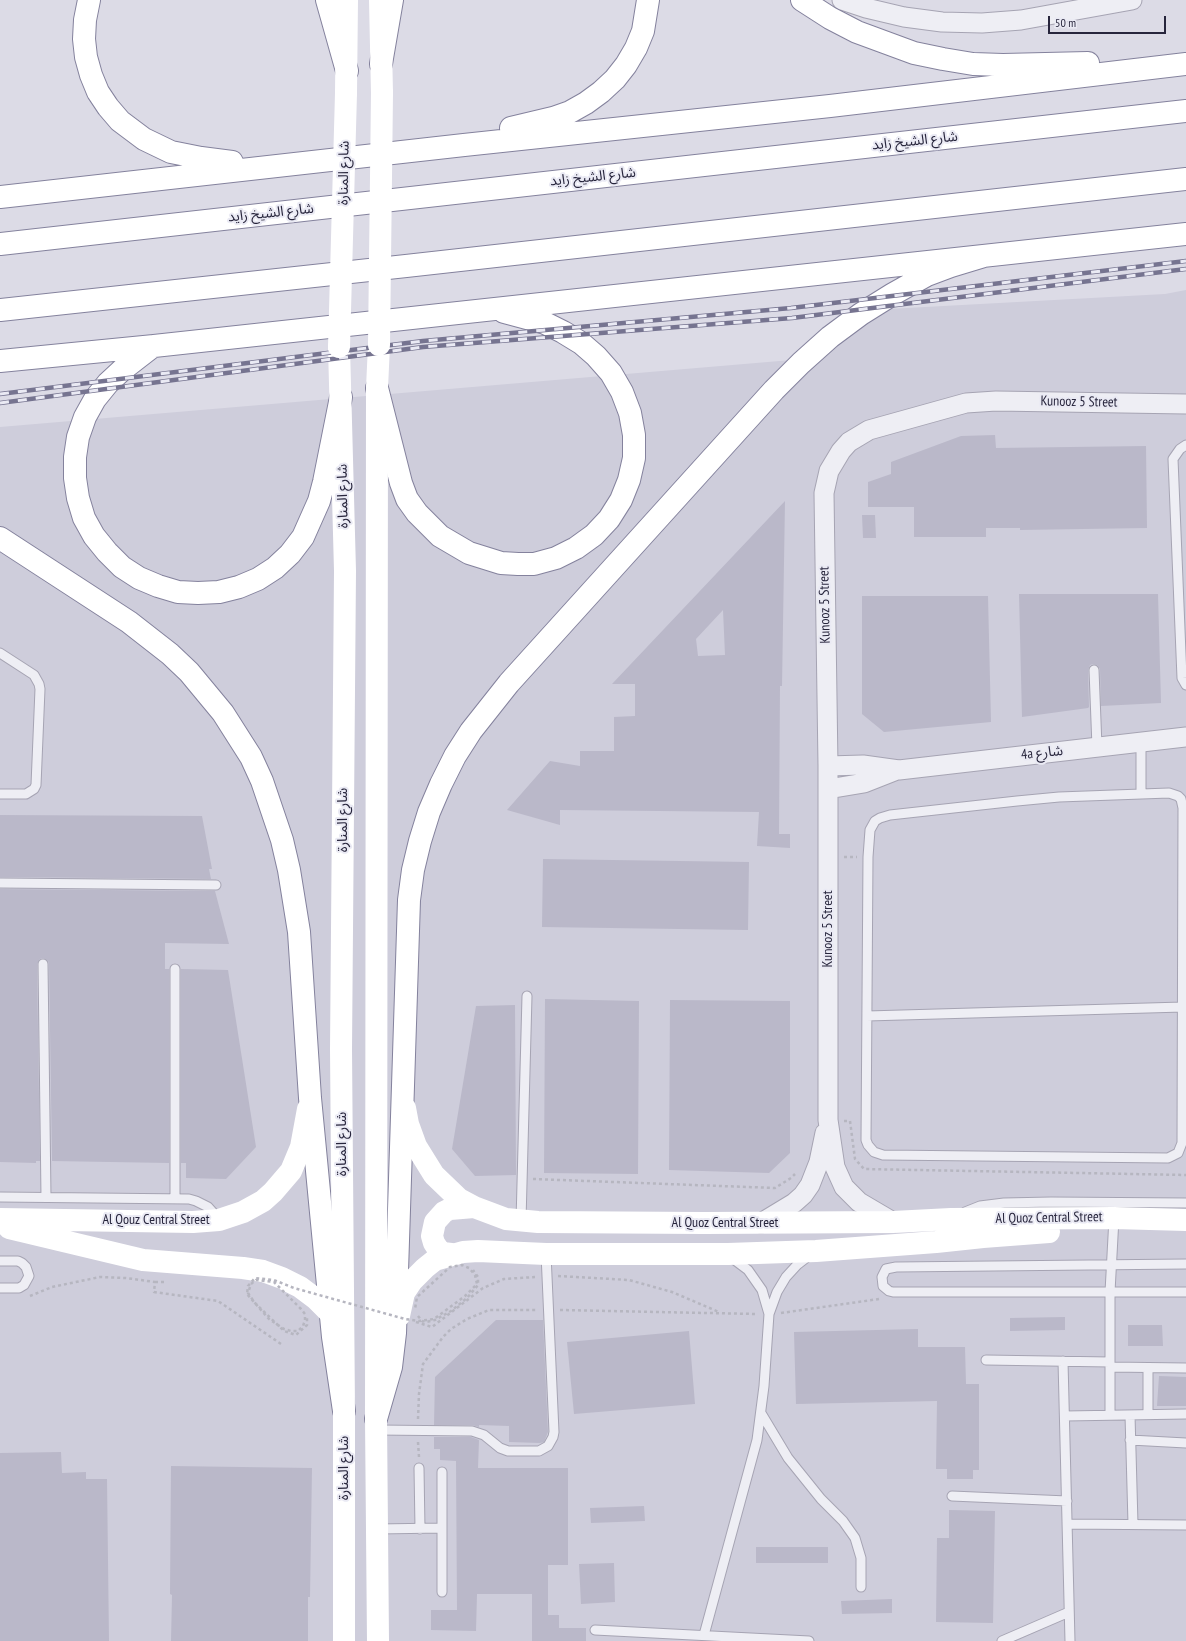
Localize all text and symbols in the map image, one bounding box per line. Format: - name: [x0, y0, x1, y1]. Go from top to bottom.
- scale bar: [1050, 8, 1168, 34]
- text: 50 m: [1055, 15, 1076, 30]
- street label: شارع الشيخ زايد: [871, 128, 959, 154]
- street label: شارع المنارة: [335, 141, 353, 205]
- street label: شارع الشيخ زايد: [549, 164, 637, 190]
- street label: شارع الشيخ زايد: [227, 200, 315, 226]
- street label: Kunooz 5 Street: [1040, 393, 1118, 411]
- street label: شارع المنارة: [334, 464, 352, 528]
- street label: Kunooz 5 Street: [816, 566, 834, 644]
- street label: 4a شارع: [1020, 742, 1064, 764]
- street label: شارع المنارة: [335, 788, 351, 852]
- street label: Kunooz 5 Street: [820, 890, 836, 968]
- street label: شارع المنارة: [334, 1112, 350, 1176]
- street label: Al Quoz Central Street: [995, 1209, 1103, 1227]
- street label: Al Qouz Central Street: [102, 1212, 210, 1228]
- street label: Al Quoz Central Street: [672, 1215, 778, 1231]
- street label: شارع المنارة: [336, 1436, 352, 1500]

